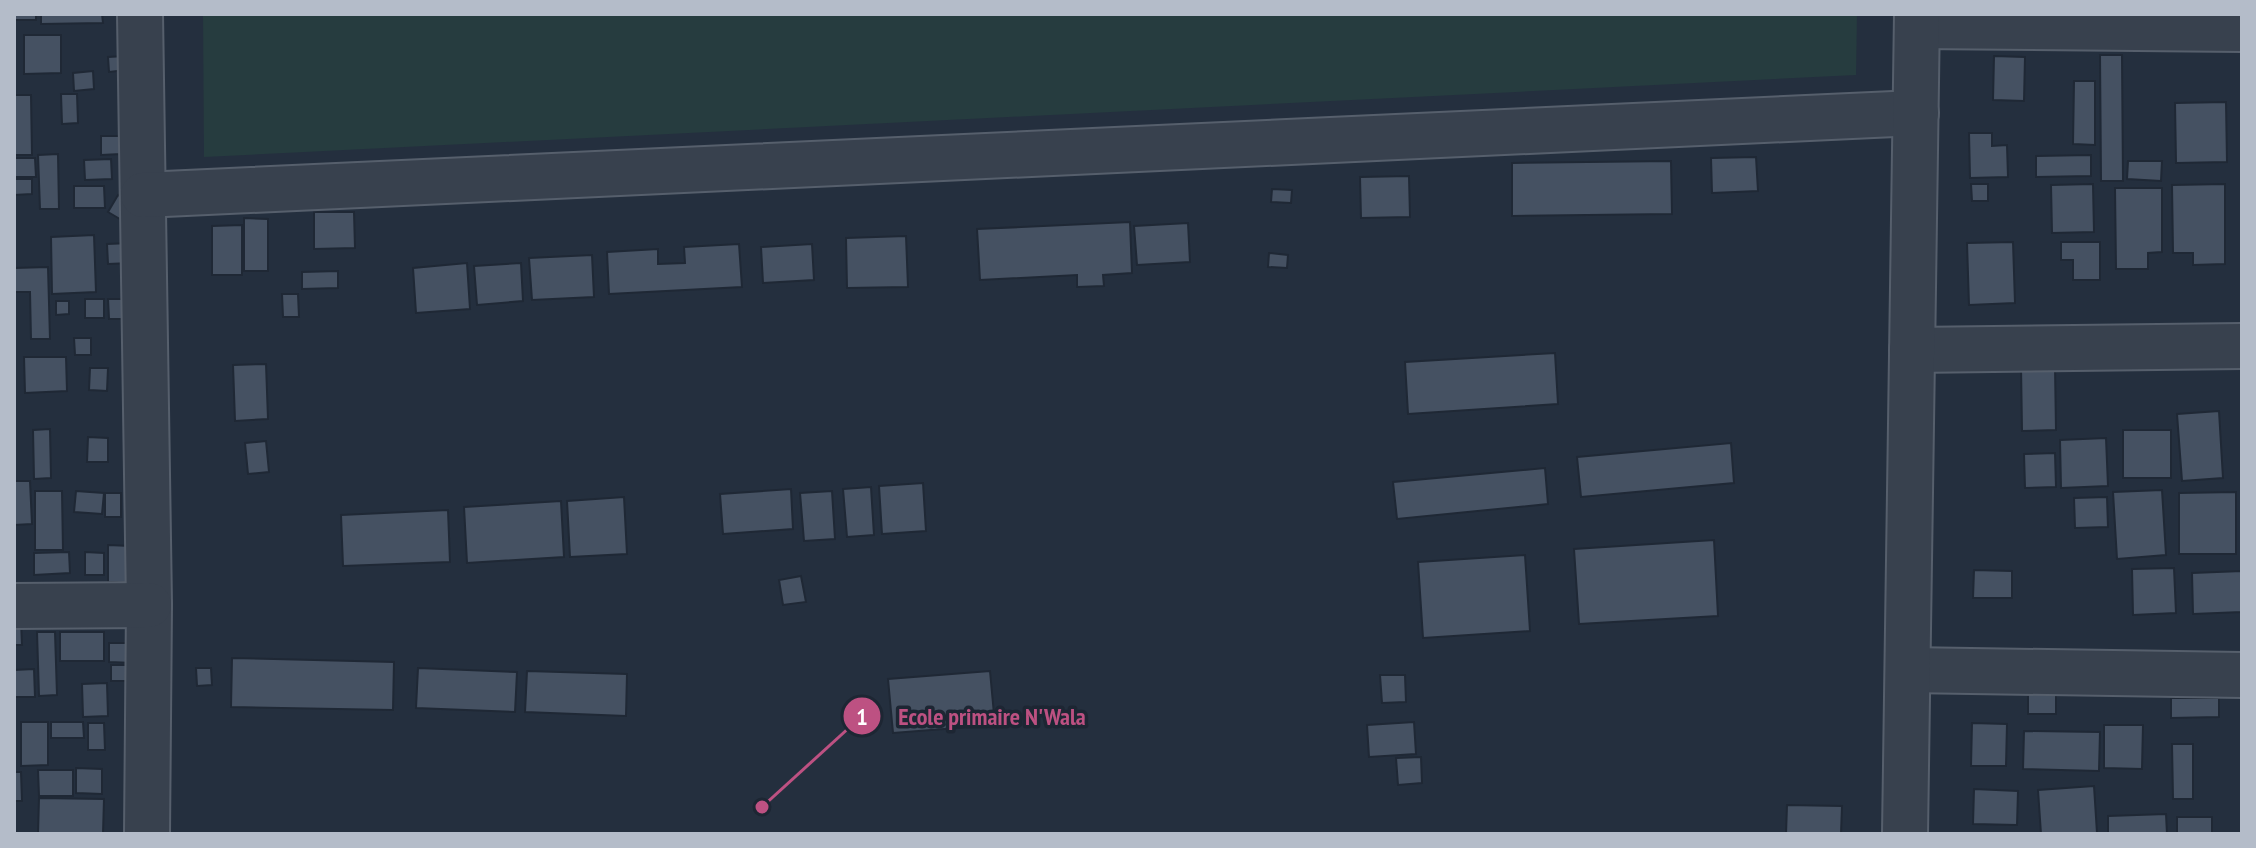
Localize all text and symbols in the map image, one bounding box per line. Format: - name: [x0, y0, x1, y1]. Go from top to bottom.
- callout: Ecole primaire N'Wala: [842, 692, 1101, 740]
- text: 1: [856, 701, 868, 732]
- text: Ecole primaire N'Wala: [898, 701, 1086, 732]

